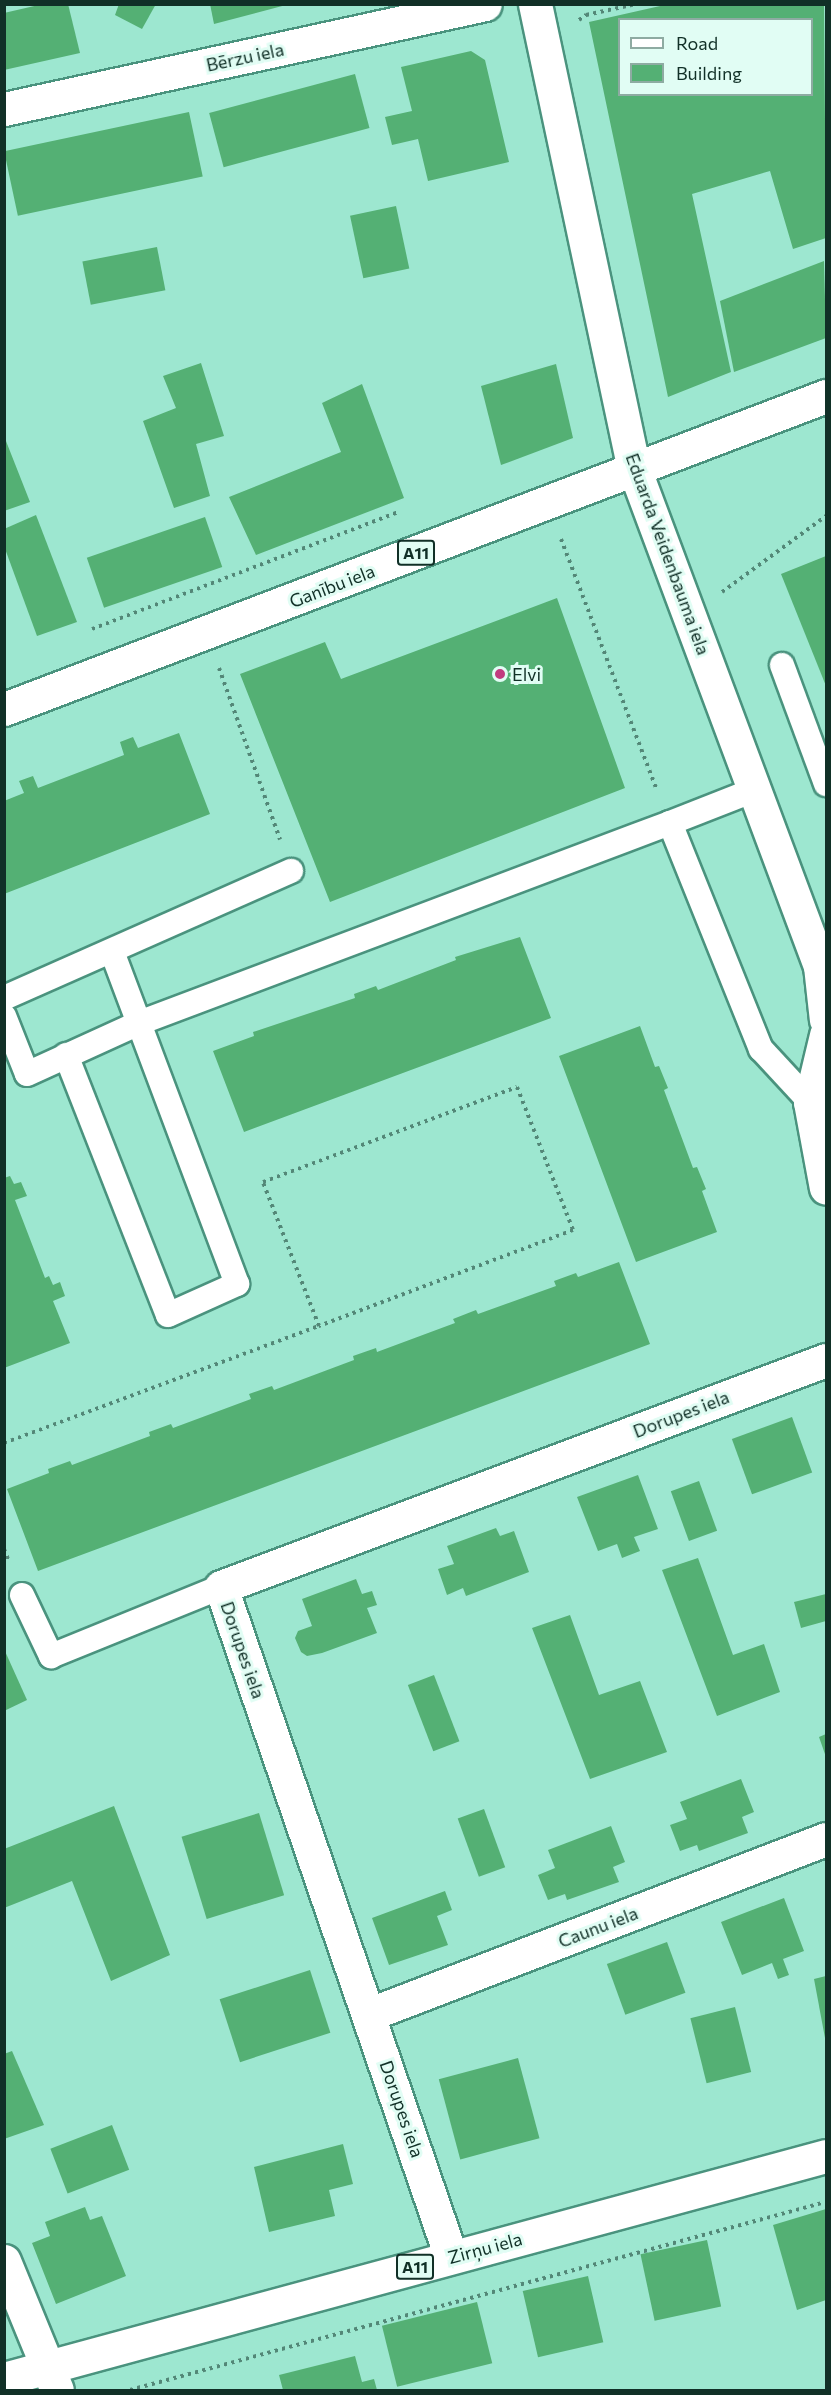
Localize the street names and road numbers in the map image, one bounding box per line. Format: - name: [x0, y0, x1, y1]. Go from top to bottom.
- street label: Bērzu iela: [204, 38, 286, 76]
- street label: Eduarda Veidenbauma iela: [621, 450, 715, 658]
- road number: A11: [396, 540, 436, 566]
- street label: Ganību iela: [286, 560, 378, 612]
- street label: Dorupes iela: [630, 1386, 732, 1442]
- street label: Dorupes iela: [216, 1599, 270, 1701]
- street label: Caunu iela: [555, 1902, 641, 1952]
- street label: Dorupes iela: [375, 2058, 429, 2160]
- street label: Zirņu iela: [446, 2228, 524, 2268]
- road number: A11: [396, 2254, 434, 2280]

